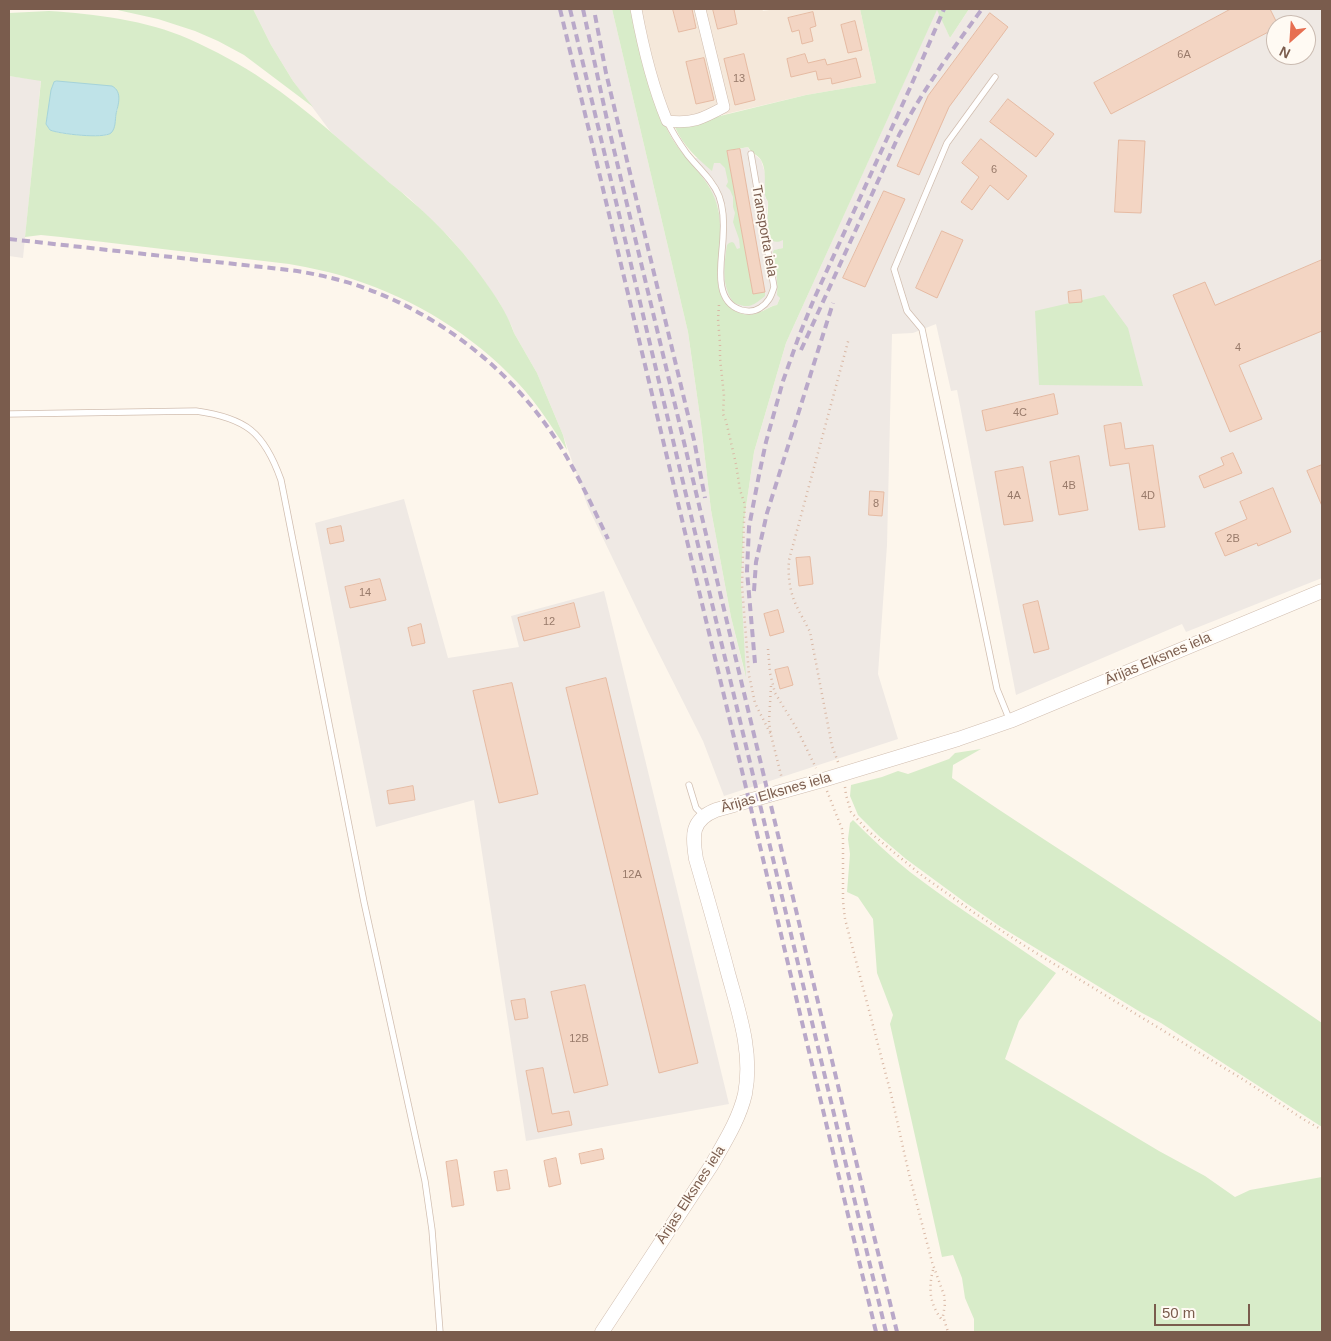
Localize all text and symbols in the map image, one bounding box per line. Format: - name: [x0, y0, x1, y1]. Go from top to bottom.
- north arrow: [1266, 15, 1316, 65]
- text: N: [1277, 43, 1293, 62]
- house number: 6A: [1177, 48, 1191, 62]
- house number: 13: [733, 72, 745, 86]
- house number: 6: [991, 163, 997, 177]
- street label: Transporta iela: [748, 184, 780, 278]
- house number: 4: [1235, 341, 1241, 355]
- house number: 4C: [1013, 406, 1027, 420]
- house number: 4B: [1062, 479, 1076, 493]
- house number: 4A: [1007, 489, 1021, 503]
- house number: 4D: [1141, 489, 1155, 503]
- house number: 8: [873, 497, 879, 511]
- house number: 2B: [1226, 532, 1240, 546]
- house number: 14: [359, 586, 371, 600]
- house number: 12: [543, 615, 555, 629]
- street label: Ārijas Elksnes iela: [1102, 629, 1214, 689]
- street label: Ārijas Elksnes iela: [719, 769, 833, 817]
- house number: 12A: [622, 868, 642, 882]
- house number: 12B: [569, 1032, 589, 1046]
- street label: Ārijas Elksnes iela: [653, 1143, 729, 1247]
- scale bar: [1156, 1294, 1252, 1326]
- text: 50 m: [1162, 1304, 1195, 1321]

